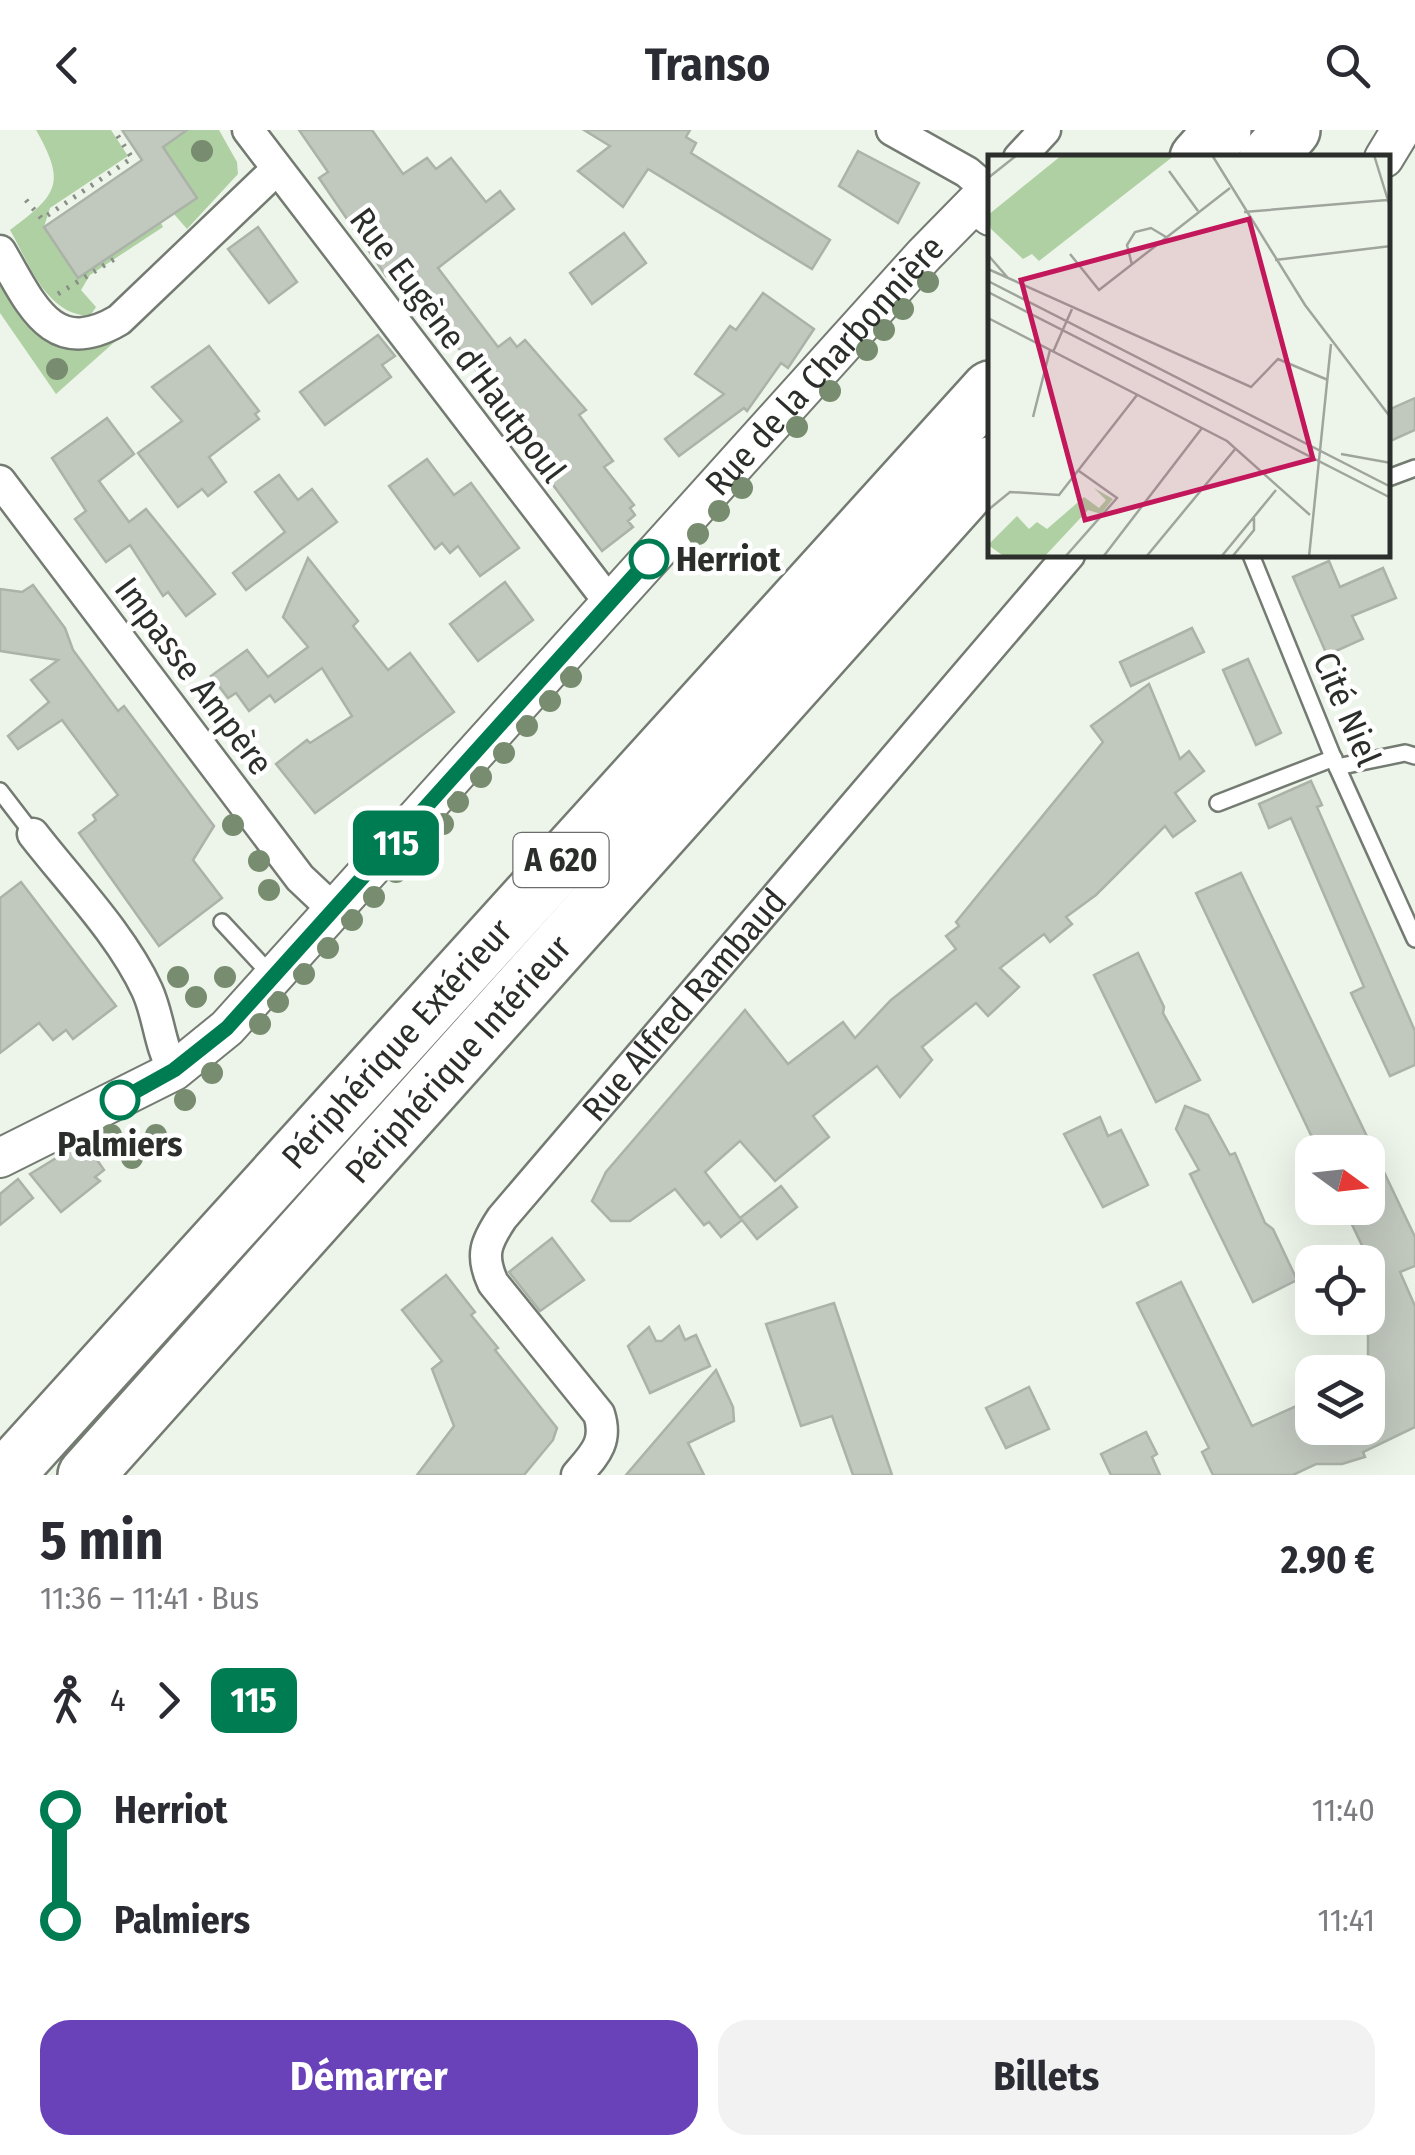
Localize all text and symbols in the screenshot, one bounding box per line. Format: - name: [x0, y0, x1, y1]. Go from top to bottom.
- icon: back: [40, 38, 95, 93]
- text: Transo: [645, 38, 770, 92]
- icon: search: [1320, 38, 1375, 93]
- inset map: [988, 155, 1390, 558]
- street label: Rue Eugène d'Hautpoul: [341, 199, 575, 491]
- street label: Rue de la Charbonnière: [697, 227, 952, 504]
- place label: Herriot: [676, 538, 781, 580]
- marker: Herriot: [630, 540, 668, 578]
- street label: Impasse Ampère: [106, 569, 282, 783]
- street label: Cité Niel: [1304, 646, 1390, 772]
- line badge: 115: [338, 810, 454, 876]
- text: 115: [373, 822, 419, 864]
- road number: A 620: [514, 833, 608, 887]
- street label: Rue Alfred Rambaud: [573, 880, 795, 1130]
- street label: Périphérique Extérieur: [273, 910, 521, 1177]
- street label: Périphérique Intérieur: [336, 927, 580, 1192]
- marker: Palmiers: [101, 1081, 139, 1119]
- place label: Palmiers: [57, 1123, 183, 1165]
- north arrow: [1295, 1135, 1385, 1225]
- map controls: [1295, 1135, 1385, 1445]
- button: locate: [1295, 1245, 1385, 1335]
- button: layers: [1295, 1355, 1385, 1445]
- text: 5 min: [40, 1508, 163, 1574]
- text: 2.90 €: [1281, 1537, 1375, 1583]
- text: 11:36 – 11:41 · Bus: [40, 1579, 259, 1617]
- icon: walk: [40, 1673, 95, 1728]
- icon: forward: [141, 1673, 196, 1728]
- text: 115: [231, 1679, 277, 1721]
- text: 4: [110, 1681, 126, 1719]
- text: Herriot: [114, 1787, 227, 1833]
- text: 11:40: [1312, 1791, 1375, 1829]
- text: Palmiers: [114, 1897, 250, 1943]
- text: 11:41: [1318, 1901, 1375, 1939]
- button: Démarrer: [40, 2020, 698, 2135]
- button: Billets: [718, 2020, 1375, 2135]

